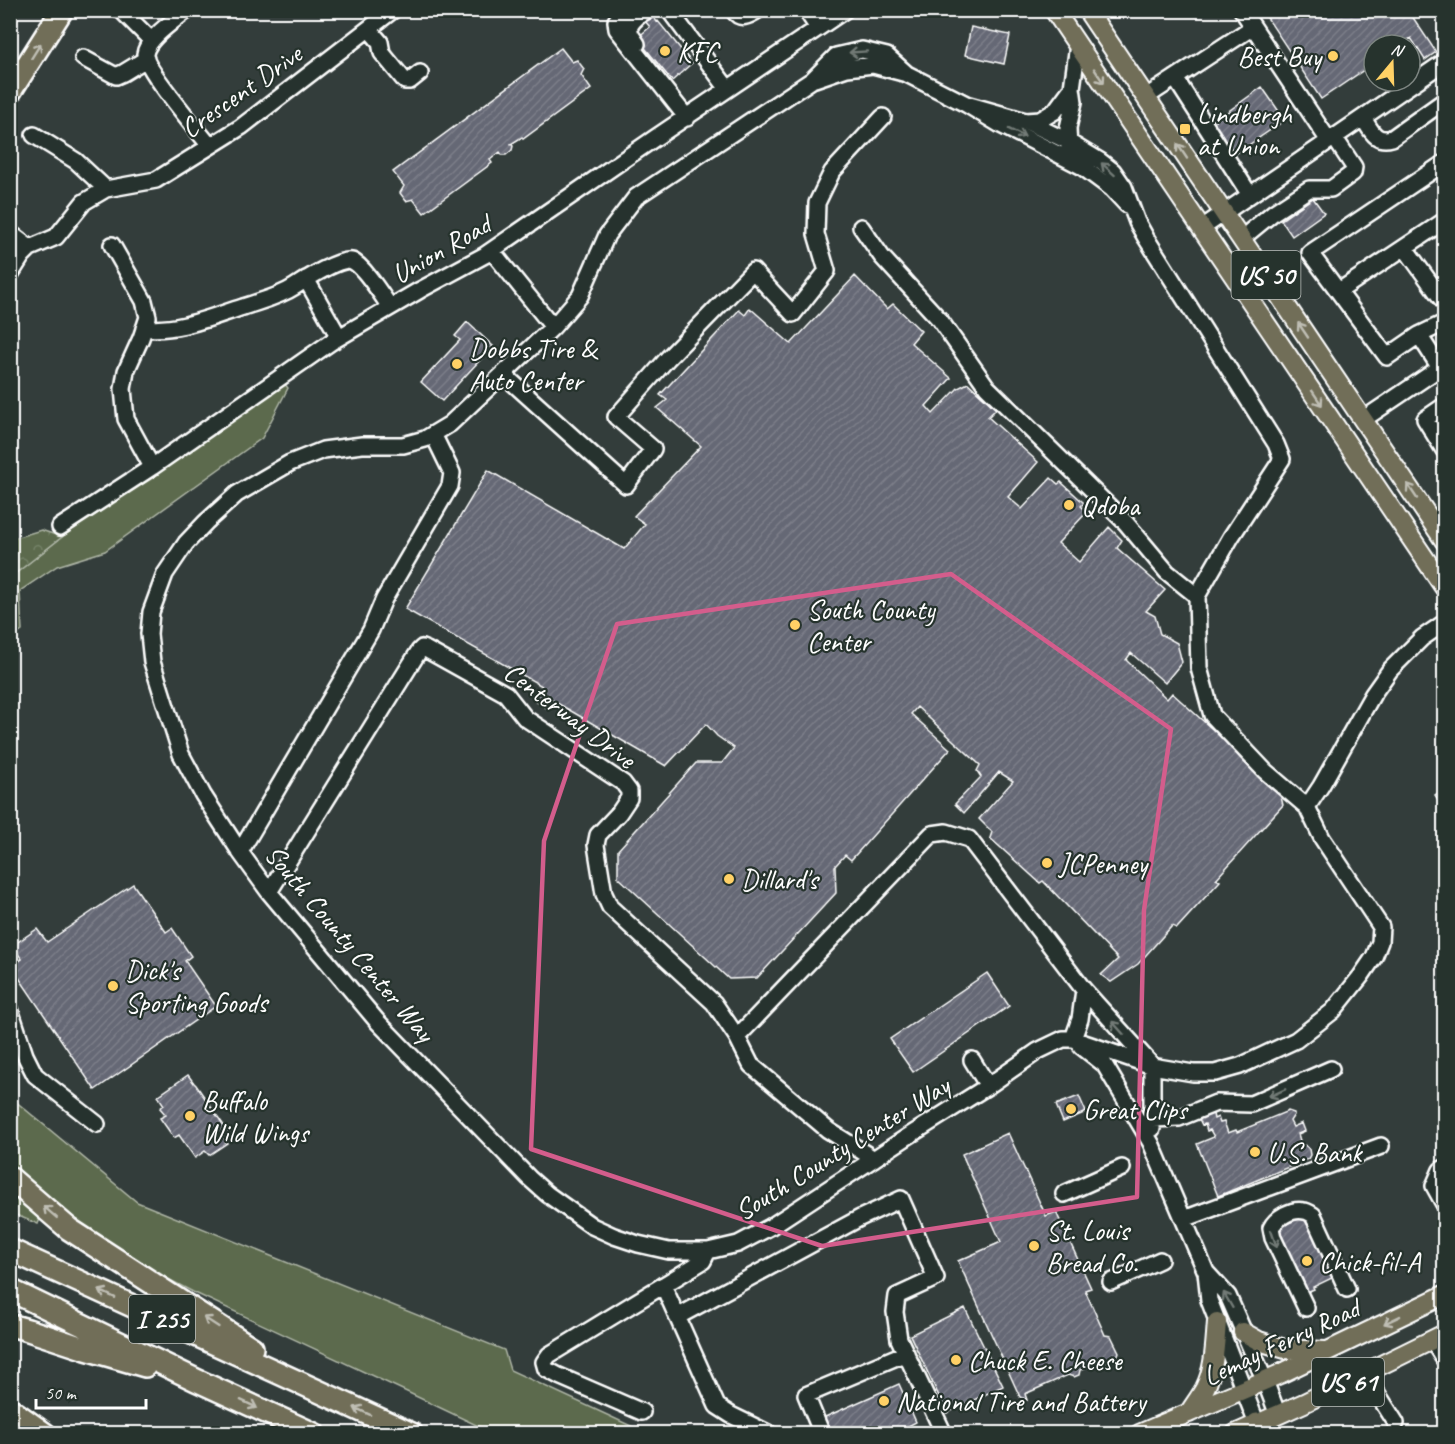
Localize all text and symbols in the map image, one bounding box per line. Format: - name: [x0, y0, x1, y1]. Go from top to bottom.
- north arrow: [1362, 33, 1422, 93]
- place label: KFC: [677, 34, 721, 69]
- street label: Crescent Drive: [174, 35, 310, 145]
- place label: Best Buy: [1238, 39, 1323, 74]
- text: N: [1389, 39, 1407, 62]
- one-way arrow: [31, 43, 43, 60]
- marker: KFC: [658, 44, 672, 58]
- one-way arrow: [849, 47, 868, 58]
- marker: Best Buy: [1326, 49, 1340, 63]
- one-way arrow: [1093, 68, 1105, 84]
- place label: Lindbergh at Union: [1197, 96, 1292, 163]
- marker: Lindbergh at Union: [1178, 122, 1192, 136]
- one-way arrow: [1007, 128, 1025, 139]
- one-way arrow: [1176, 143, 1188, 160]
- one-way arrow: [1101, 162, 1116, 176]
- street label: Union Road: [385, 205, 500, 291]
- road number: US 50: [1232, 251, 1300, 299]
- one-way arrow: [1297, 322, 1309, 339]
- place label: Dobbs Tire & Auto Center: [469, 331, 599, 398]
- marker: Dobbs Tire & Auto Center: [450, 357, 464, 371]
- one-way arrow: [1311, 389, 1323, 406]
- one-way arrow: [1406, 484, 1418, 500]
- place label: Qdoba: [1081, 488, 1141, 523]
- marker: Qdoba: [1062, 498, 1076, 512]
- place label: South County Center: [807, 592, 937, 659]
- marker: South County Center: [788, 618, 802, 632]
- street label: Centerway Drive: [497, 654, 644, 777]
- street label: South County Center Way: [257, 837, 444, 1050]
- place label: JCPenney: [1057, 846, 1149, 881]
- marker: JCPenney: [1040, 856, 1054, 870]
- place label: Dillard's: [741, 862, 820, 897]
- marker: Dillard's: [722, 872, 736, 886]
- place label: Dick's Sporting Goods: [125, 953, 269, 1020]
- marker: Dick's Sporting Goods: [106, 979, 120, 993]
- one-way arrow: [1111, 1021, 1125, 1036]
- street label: South County Center Way: [728, 1067, 958, 1228]
- place label: Buffalo Wild Wings: [202, 1083, 311, 1150]
- one-way arrow: [1269, 1087, 1287, 1099]
- place label: Great Clips: [1083, 1092, 1189, 1127]
- marker: Great Clips: [1064, 1102, 1078, 1116]
- marker: Buffalo Wild Wings: [183, 1109, 197, 1123]
- place label: U.S. Bank: [1267, 1135, 1363, 1170]
- marker: U.S. Bank: [1248, 1145, 1262, 1159]
- one-way arrow: [43, 1205, 58, 1219]
- place label: St. Louis Bread Co.: [1046, 1213, 1138, 1280]
- one-way arrow: [1270, 1229, 1281, 1248]
- marker: St. Louis Bread Co.: [1027, 1239, 1041, 1253]
- place label: Chick-fil-A: [1319, 1244, 1422, 1279]
- marker: Chick-fil-A: [1300, 1254, 1314, 1268]
- one-way arrow: [98, 1287, 116, 1299]
- street label: Lemay Ferry Road: [1197, 1289, 1368, 1394]
- one-way arrow: [1222, 1292, 1234, 1309]
- road number: I 255: [129, 1295, 195, 1343]
- one-way arrow: [203, 1315, 220, 1327]
- one-way arrow: [1383, 1315, 1401, 1327]
- place label: Chuck E. Cheese: [968, 1343, 1123, 1378]
- marker: Chuck E. Cheese: [949, 1353, 963, 1367]
- road number: US 61: [1312, 1358, 1384, 1406]
- scale bar: [36, 1372, 146, 1410]
- text: 50 m: [45, 1382, 78, 1404]
- place label: National Tire and Battery: [896, 1384, 1148, 1419]
- marker: National Tire and Battery: [877, 1394, 891, 1408]
- one-way arrow: [239, 1398, 257, 1410]
- one-way arrow: [354, 1404, 372, 1416]

